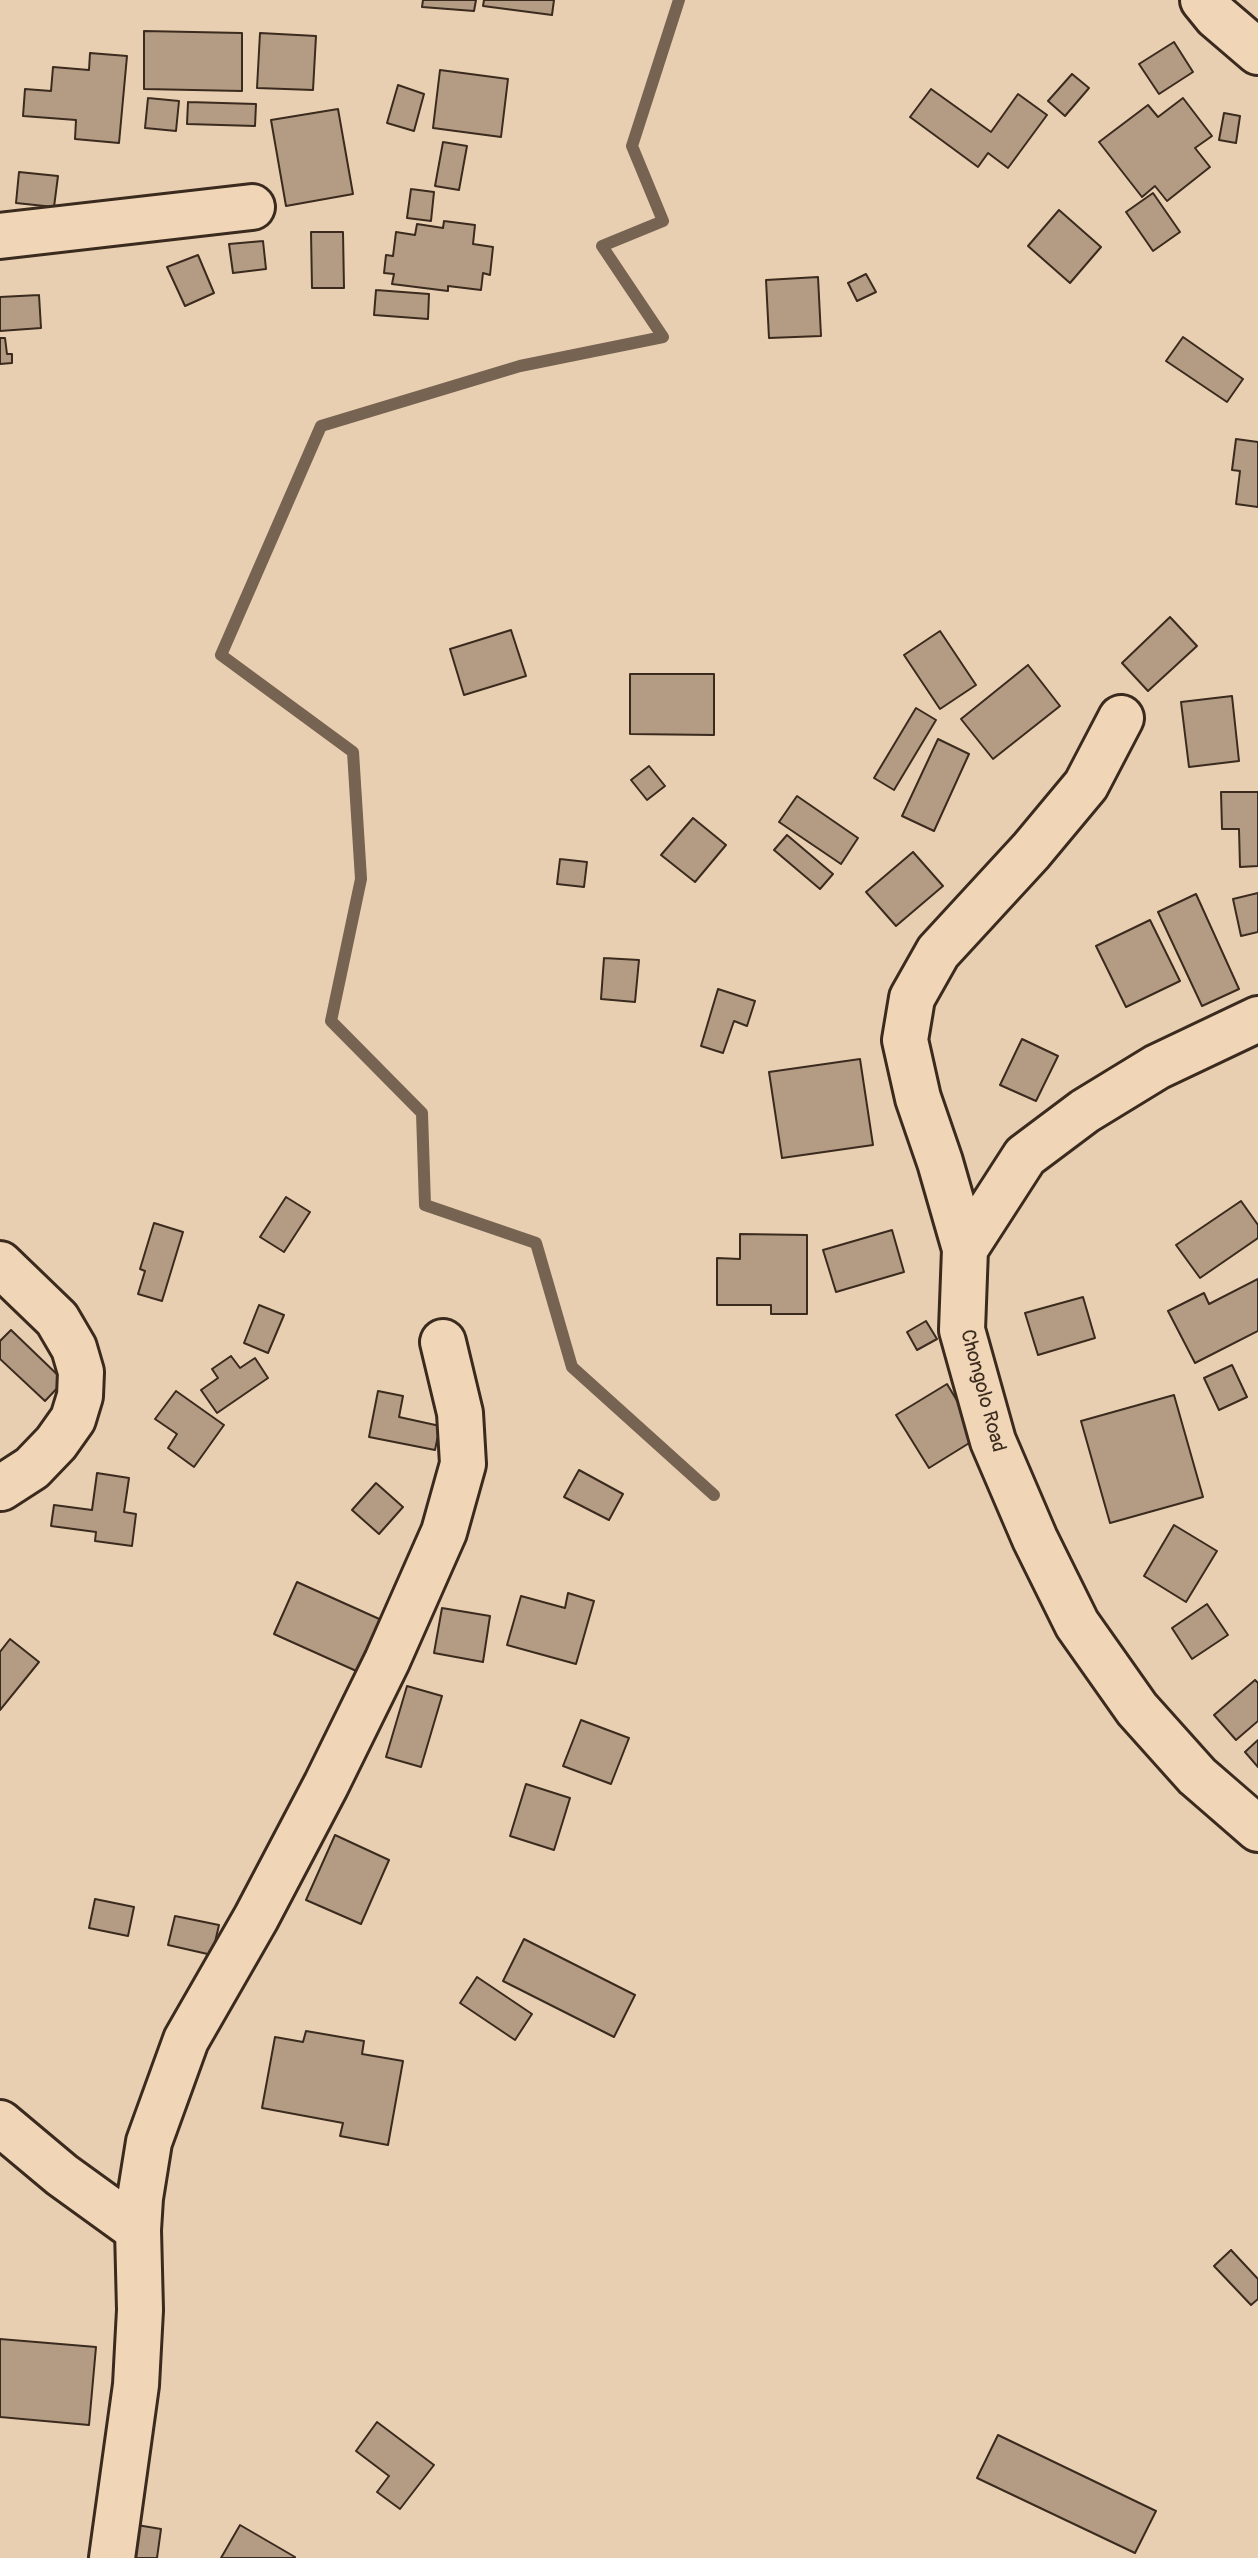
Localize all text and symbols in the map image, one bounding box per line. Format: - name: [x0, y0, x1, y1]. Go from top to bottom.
- street label: Chongolo Road: [954, 1327, 1010, 1455]

